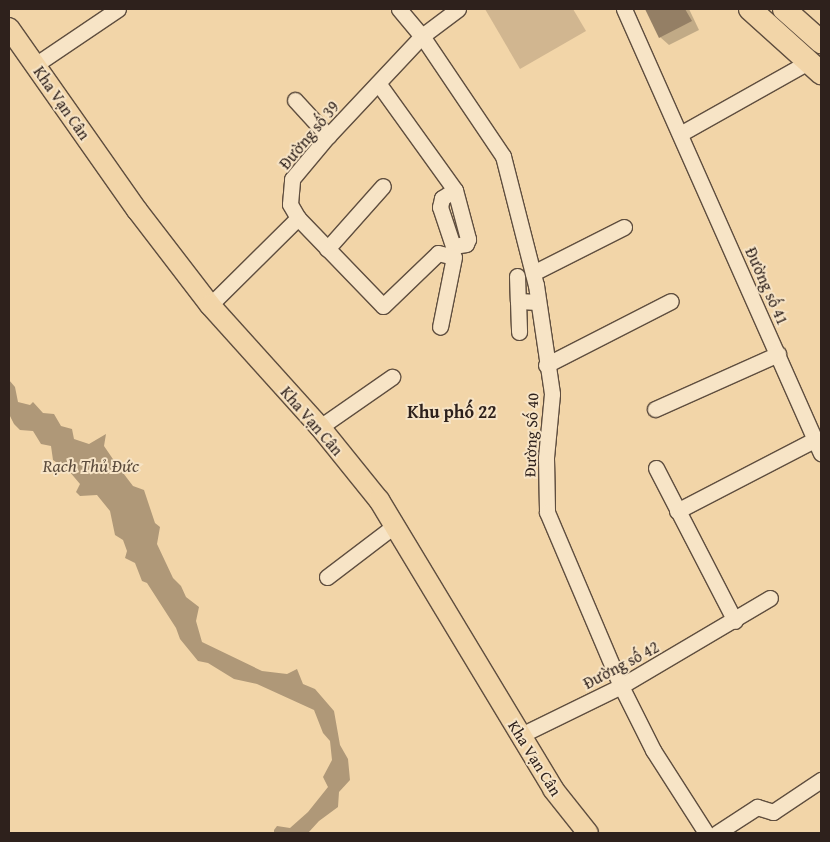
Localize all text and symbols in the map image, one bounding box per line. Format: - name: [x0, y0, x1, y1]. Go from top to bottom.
- street label: Kha Vạn Cân: [30, 63, 94, 143]
- street label: Đường số 39: [275, 97, 343, 173]
- street label: Đường số 41: [741, 244, 793, 328]
- street label: Kha Vạn Cân: [277, 383, 347, 459]
- street label: Đường Số 40: [520, 393, 542, 477]
- district label: Khu phố 22: [407, 401, 497, 423]
- water label: Rạch Thủ Đức: [43, 455, 139, 477]
- street label: Đường số 42: [580, 637, 662, 693]
- street label: Kha Vạn Cân: [504, 717, 566, 799]

